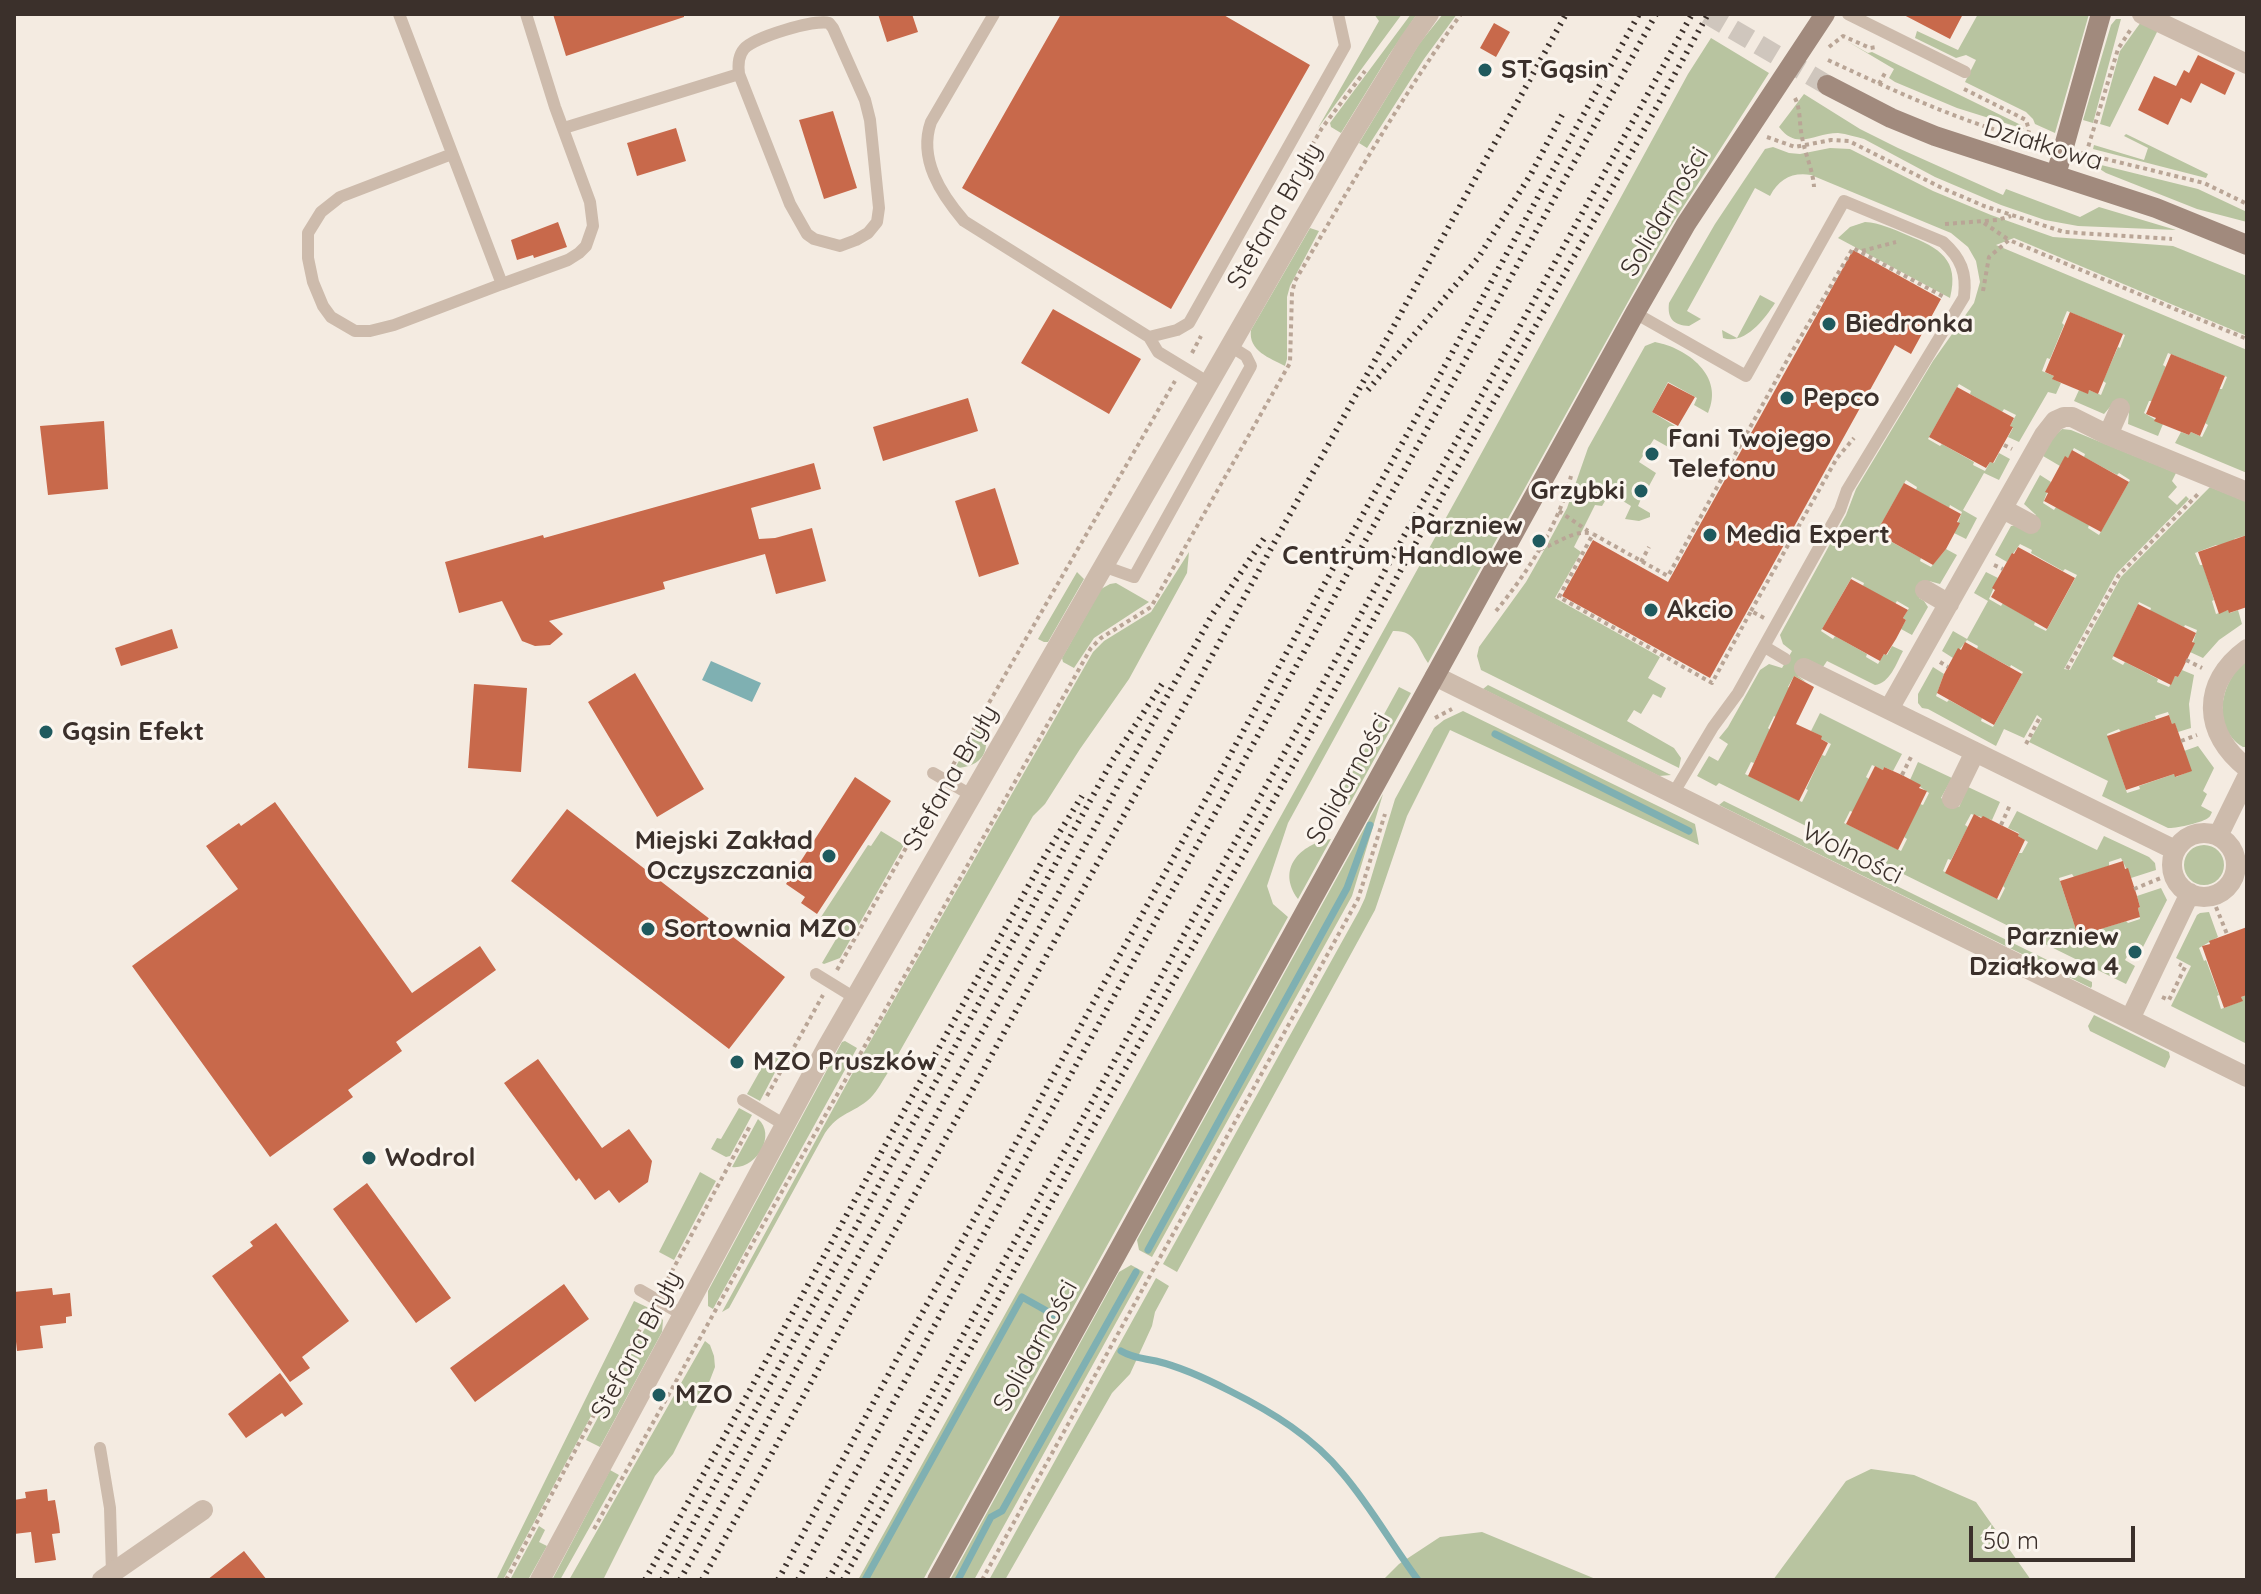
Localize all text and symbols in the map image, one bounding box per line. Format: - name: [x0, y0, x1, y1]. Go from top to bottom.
- place label: ST Gąsin: [1501, 54, 1609, 86]
- marker: ST Gąsin: [1476, 61, 1494, 79]
- street label: Działkowa: [1980, 112, 2106, 178]
- street label: Stefana Bryły: [1221, 137, 1329, 295]
- street label: Solidarności: [1614, 142, 1716, 282]
- place label: Biedronka: [1845, 308, 1973, 340]
- marker: Biedronka: [1820, 315, 1838, 333]
- place label: Pepco: [1803, 382, 1880, 414]
- marker: Pepco: [1778, 389, 1796, 407]
- place label: Fani Twojego Telefonu: [1668, 423, 1831, 484]
- marker: Fani Twojego Telefonu: [1643, 445, 1661, 463]
- place label: Grzybki: [1531, 475, 1625, 507]
- marker: Grzybki: [1632, 482, 1650, 500]
- place label: Parzniew Centrum Handlowe: [1282, 510, 1523, 572]
- place label: Media Expert: [1726, 519, 1890, 551]
- marker: Media Expert: [1701, 526, 1719, 544]
- marker: Parzniew Centrum Handlowe: [1530, 532, 1548, 550]
- place label: Akcio: [1667, 594, 1734, 626]
- marker: Akcio: [1642, 601, 1660, 619]
- street label: Stefana Bryły: [897, 699, 1005, 857]
- street label: Solidarności: [1300, 708, 1398, 850]
- place label: Gąsin Efekt: [62, 716, 204, 748]
- marker: Gąsin Efekt: [37, 723, 55, 741]
- street label: Wolności: [1796, 816, 1908, 892]
- place label: Miejski Zakład Oczyszczania: [635, 825, 813, 886]
- marker: Miejski Zakład Oczyszczania: [820, 847, 838, 865]
- place label: Sortownia MZO: [664, 913, 857, 945]
- marker: Sortownia MZO: [639, 920, 657, 938]
- place label: Parzniew Działkowa 4: [1969, 921, 2119, 982]
- marker: Parzniew Działkowa 4: [2126, 943, 2144, 961]
- place label: MZO Pruszków: [753, 1046, 936, 1078]
- marker: MZO Pruszków: [728, 1053, 746, 1071]
- place label: Wodrol: [385, 1142, 476, 1174]
- marker: Wodrol: [360, 1149, 378, 1167]
- street label: Stefana Bryły: [585, 1266, 689, 1424]
- street label: Solidarności: [987, 1275, 1085, 1417]
- place label: MZO: [675, 1379, 733, 1411]
- marker: MZO: [650, 1386, 668, 1404]
- scale bar: [1973, 1510, 2139, 1560]
- text: 50 m: [1983, 1525, 2039, 1555]

